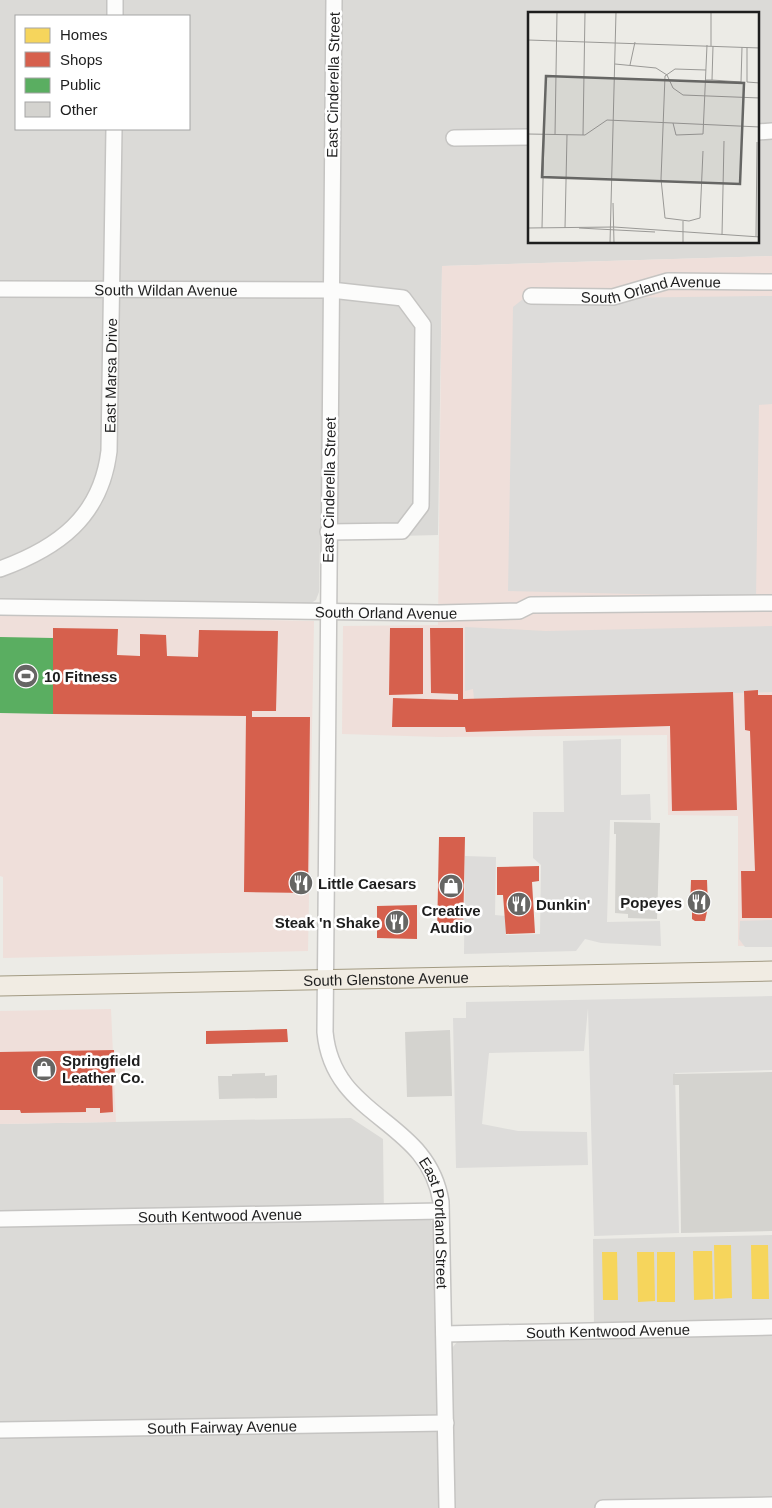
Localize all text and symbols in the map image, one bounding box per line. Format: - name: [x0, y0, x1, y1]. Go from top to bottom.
- street label: East Cinderella Street: [323, 11, 343, 158]
- inset map: [528, 12, 760, 244]
- legend: [15, 15, 190, 130]
- text: Homes: [60, 26, 108, 43]
- text: Shops: [60, 51, 103, 68]
- text: Public: [60, 76, 101, 93]
- text: Other: [60, 101, 98, 118]
- street label: South Orland Avenue: [581, 272, 721, 306]
- street label: South Wildan Avenue: [94, 281, 238, 298]
- street label: East Marsa Drive: [101, 318, 120, 433]
- street label: East Cinderella Street: [319, 416, 339, 563]
- street label: South Orland Avenue: [315, 603, 457, 622]
- sports icon: 10 Fitness: [13, 663, 39, 689]
- place label: 10 Fitness: [44, 668, 117, 685]
- restaurant icon: Little Caesars: [288, 870, 314, 896]
- shop icon: Creative Audio: [438, 873, 464, 899]
- place label: Little Caesars: [318, 875, 416, 892]
- restaurant icon: Popeyes: [686, 889, 712, 915]
- restaurant icon: Dunkin': [506, 891, 532, 917]
- place label: Popeyes: [620, 894, 682, 911]
- place label: Dunkin': [536, 896, 590, 913]
- place label: Creative Audio: [421, 902, 481, 936]
- restaurant icon: Steak 'n Shake: [384, 909, 410, 935]
- place label: Steak 'n Shake: [275, 914, 380, 931]
- street label: South Glenstone Avenue: [303, 968, 469, 989]
- place label: Springfield Leather Co.: [62, 1052, 145, 1086]
- shop icon: Springfield Leather Co.: [31, 1056, 57, 1082]
- street label: East Portland Street: [416, 1154, 451, 1290]
- street label: South Kentwood Avenue: [138, 1205, 302, 1225]
- street label: South Kentwood Avenue: [526, 1320, 690, 1341]
- street label: South Fairway Avenue: [147, 1417, 297, 1436]

